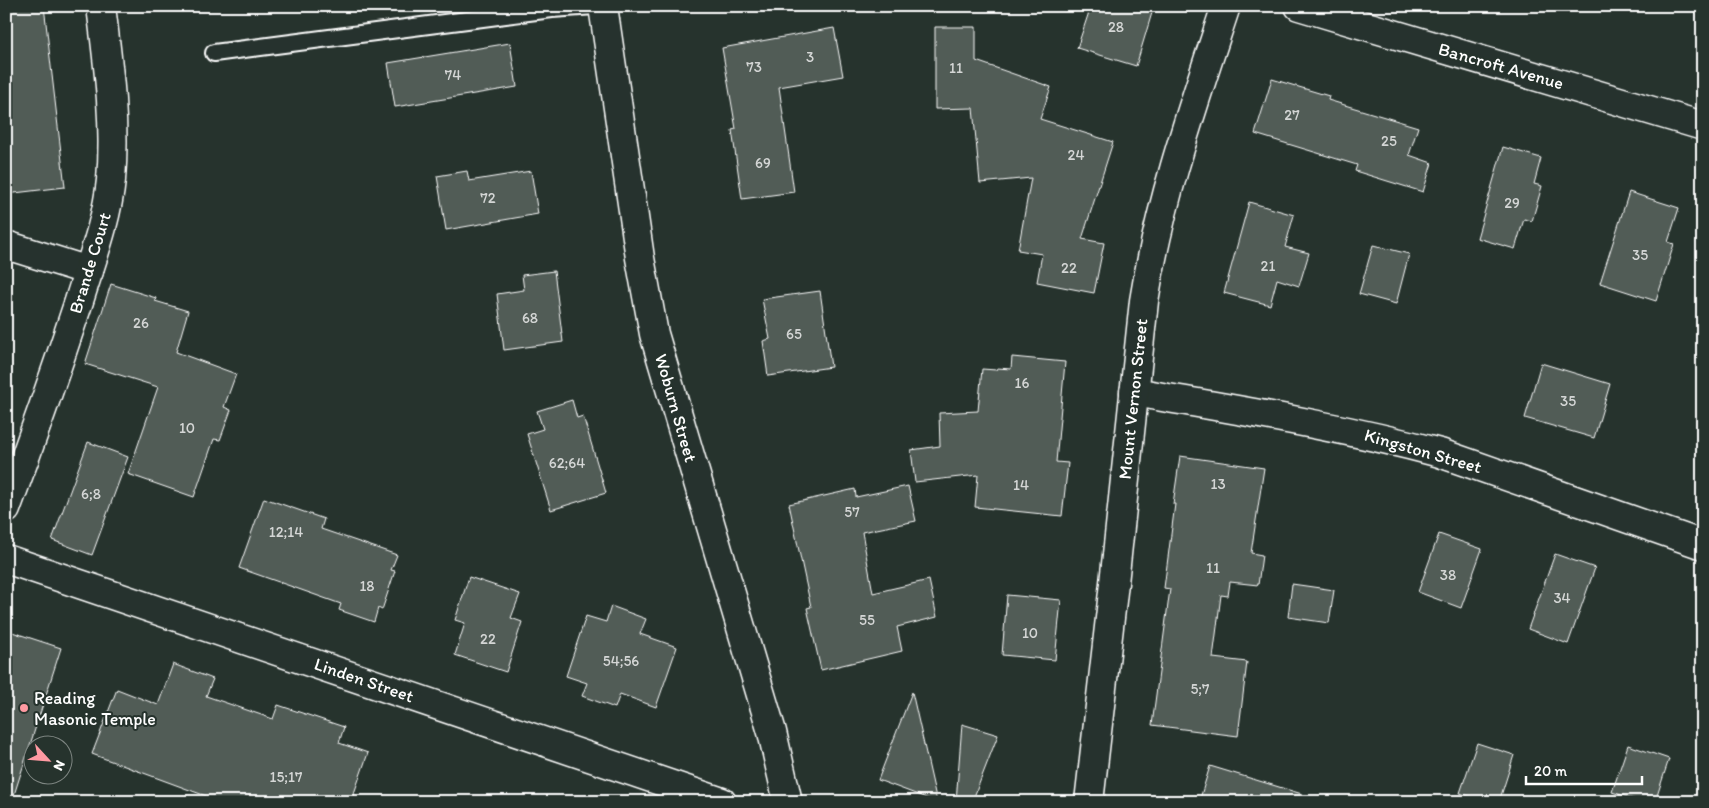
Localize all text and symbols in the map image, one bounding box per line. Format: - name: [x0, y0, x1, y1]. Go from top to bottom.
- house number: 28: [1108, 18, 1124, 36]
- street label: Bancroft Avenue: [1436, 38, 1566, 94]
- house number: 3: [806, 48, 814, 66]
- house number: 73: [746, 58, 762, 76]
- house number: 11: [949, 59, 963, 77]
- house number: 74: [445, 66, 461, 84]
- house number: 27: [1284, 106, 1300, 124]
- house number: 25: [1381, 132, 1397, 150]
- house number: 24: [1068, 146, 1084, 164]
- house number: 69: [755, 154, 771, 172]
- house number: 72: [480, 189, 496, 207]
- house number: 29: [1504, 194, 1520, 212]
- street label: Brande Court: [64, 209, 116, 316]
- house number: 35: [1632, 246, 1648, 264]
- house number: 21: [1261, 257, 1275, 275]
- house number: 22: [1061, 259, 1077, 277]
- house number: 68: [522, 309, 538, 327]
- house number: 26: [133, 314, 149, 332]
- street label: Mount Vernon Street: [1114, 317, 1152, 480]
- house number: 65: [786, 325, 802, 343]
- street label: Woburn Street: [650, 351, 702, 465]
- house number: 16: [1015, 374, 1030, 392]
- house number: 35: [1560, 392, 1576, 410]
- house number: 10: [179, 419, 195, 437]
- street label: Kingston Street: [1362, 424, 1484, 478]
- house number: 62;64: [549, 454, 585, 472]
- house number: 13: [1210, 475, 1226, 493]
- house number: 14: [1013, 476, 1029, 494]
- house number: 6;8: [81, 485, 101, 503]
- house number: 57: [844, 503, 860, 521]
- house number: 12;14: [269, 523, 303, 541]
- house number: 11: [1206, 559, 1220, 577]
- house number: 38: [1440, 566, 1456, 584]
- house number: 18: [359, 577, 375, 595]
- house number: 34: [1553, 589, 1571, 607]
- house number: 55: [859, 611, 875, 629]
- house number: 10: [1022, 624, 1038, 642]
- house number: 22: [480, 630, 496, 648]
- house number: 54;56: [603, 652, 639, 670]
- street label: Linden Street: [311, 653, 417, 707]
- house number: 5;7: [1190, 680, 1210, 698]
- place label: Reading Masonic Temple: [34, 687, 156, 730]
- marker: Reading Masonic Temple: [18, 702, 30, 714]
- north arrow: [22, 736, 72, 786]
- scale bar: [1526, 753, 1643, 785]
- text: N: [50, 758, 69, 773]
- text: 20 m: [1534, 762, 1568, 780]
- house number: 15;17: [270, 768, 303, 786]

